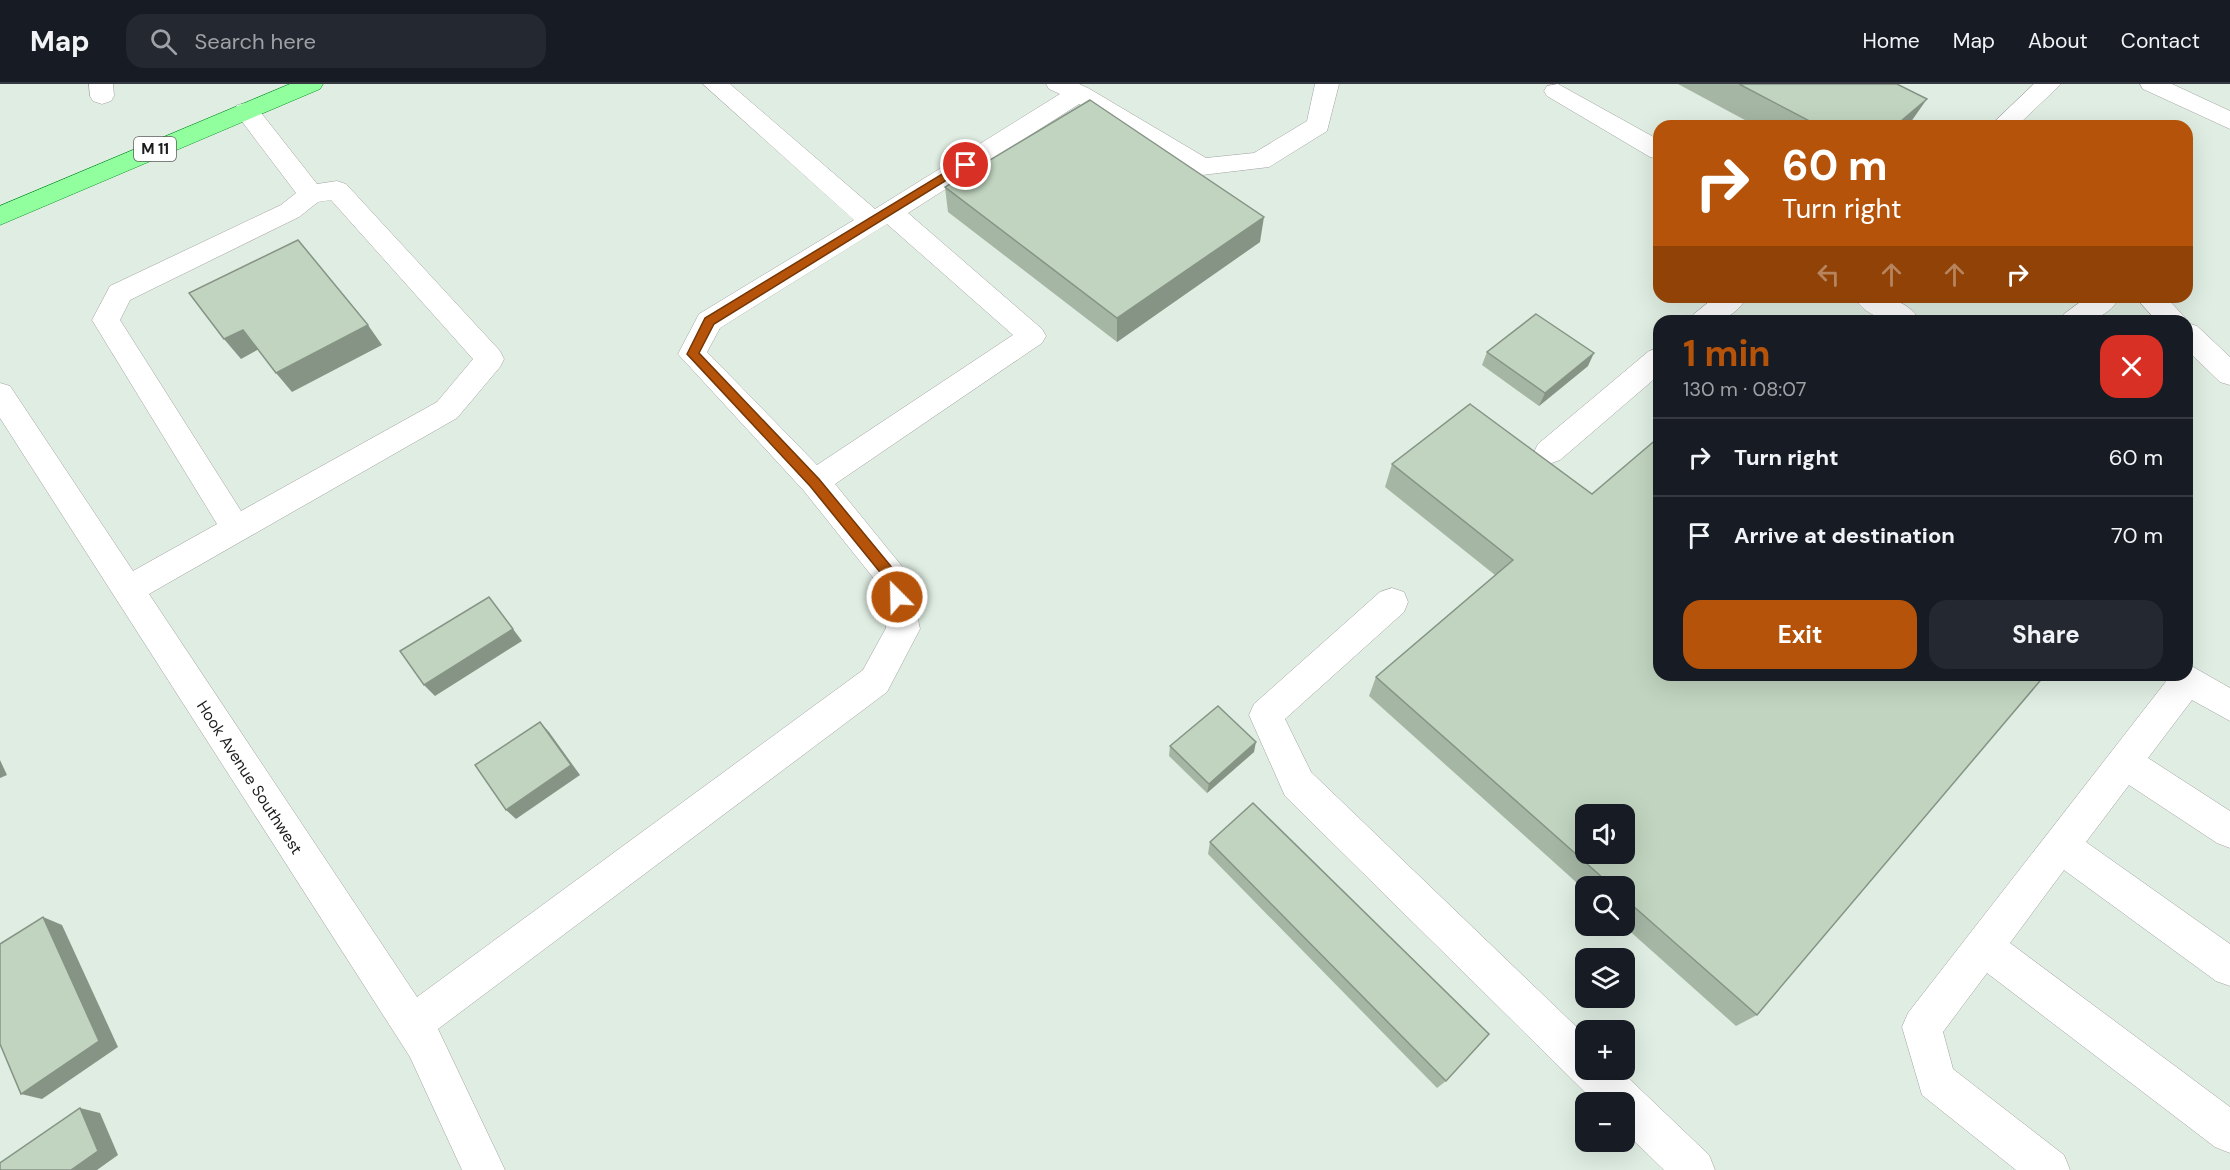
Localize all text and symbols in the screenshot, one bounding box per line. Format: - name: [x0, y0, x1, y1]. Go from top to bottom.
- search box: [126, 14, 546, 68]
- text: Map: [30, 23, 90, 60]
- icon: search: [147, 25, 180, 58]
- text: Search here: [195, 27, 316, 56]
- text: Home: [1862, 27, 1920, 55]
- text: Map: [1953, 27, 1995, 55]
- text: About: [2028, 27, 2088, 55]
- text: Contact: [2121, 27, 2200, 55]
- road number: M 11: [134, 137, 176, 161]
- text: 60 m: [1782, 138, 1888, 193]
- pin: [940, 139, 991, 190]
- icon: right: [1683, 144, 1761, 222]
- icon: arrive: [949, 148, 982, 181]
- text: Turn right: [1782, 191, 1902, 226]
- icon: left: [1812, 258, 1845, 291]
- icon: ahead: [1875, 258, 1908, 291]
- icon: ahead: [1938, 258, 1971, 291]
- icon: right: [2001, 258, 2034, 291]
- text: 1 min: [1683, 330, 1771, 377]
- button: close: [2100, 335, 2163, 398]
- text: 130 m · 08:07: [1683, 376, 1806, 402]
- icon: right: [1683, 441, 1716, 474]
- text: Turn right: [1734, 443, 1839, 472]
- text: 60 m: [2109, 443, 2163, 472]
- icon: arrive: [1683, 519, 1716, 552]
- text: Arrive at destination: [1734, 521, 1955, 550]
- text: 70 m: [2111, 521, 2163, 550]
- position arrow: [865, 565, 929, 629]
- button: Exit: [1683, 600, 1917, 669]
- button: Share: [1929, 600, 2163, 669]
- street label: Hook Avenue Southwest: [192, 696, 307, 858]
- map controls: [1575, 804, 1635, 1152]
- button: sound: [1575, 804, 1635, 864]
- button: search: [1575, 876, 1635, 936]
- button: layers: [1575, 948, 1635, 1008]
- button: +: [1575, 1020, 1635, 1080]
- button: −: [1575, 1092, 1635, 1152]

